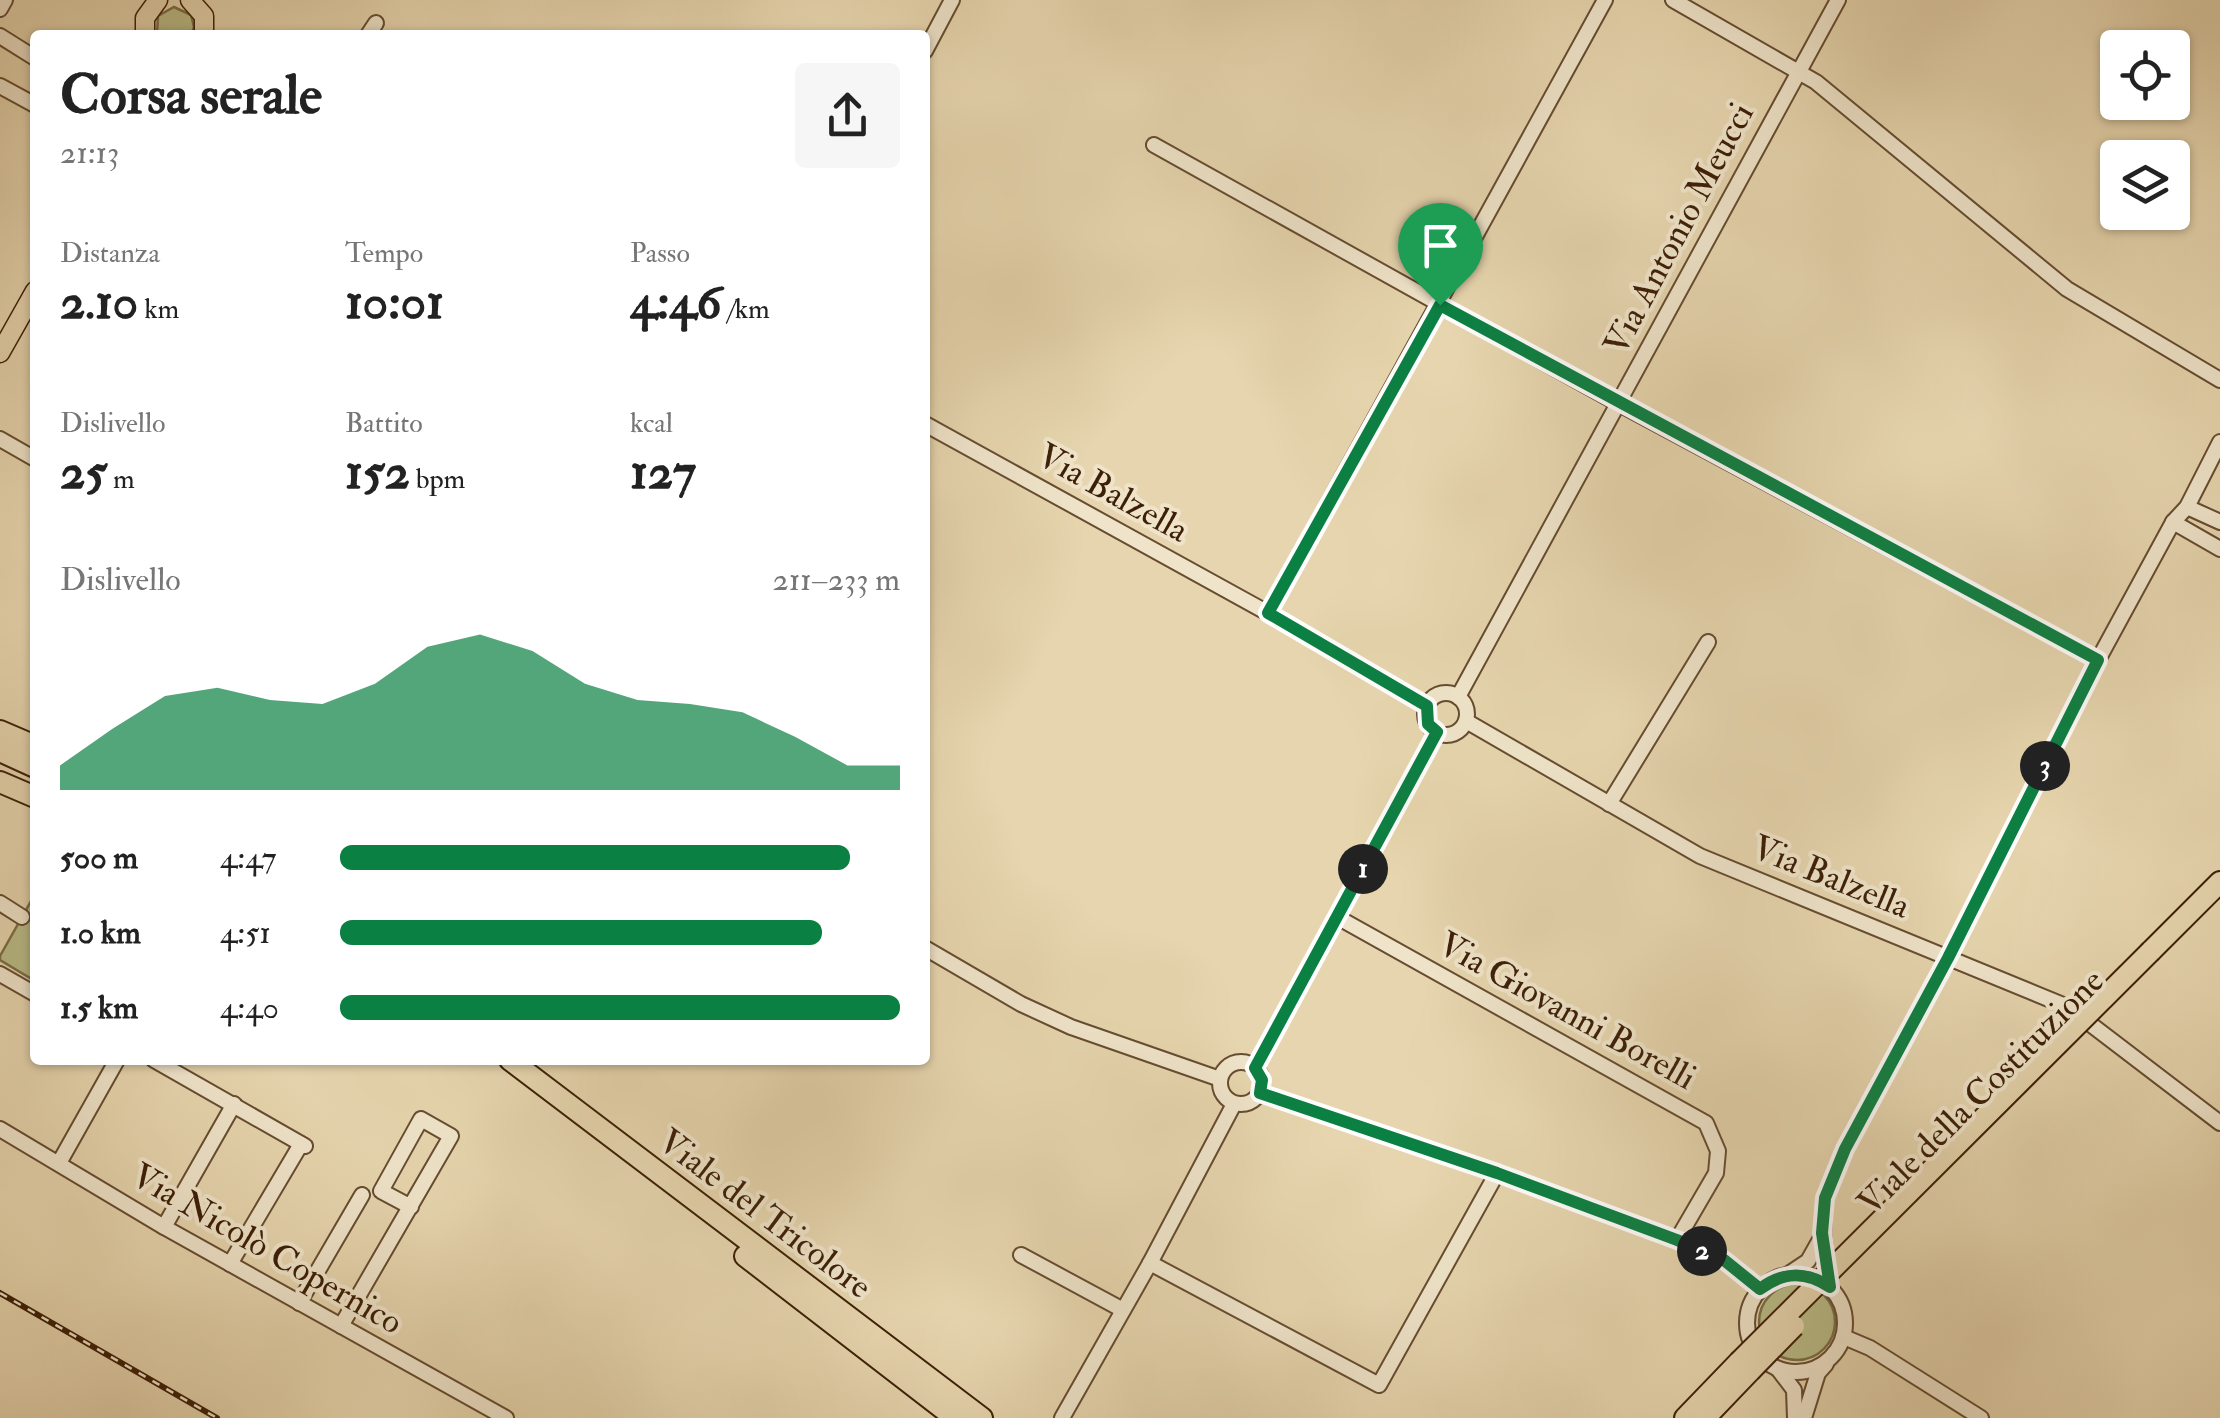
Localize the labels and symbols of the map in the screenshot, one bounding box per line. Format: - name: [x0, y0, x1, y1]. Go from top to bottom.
- street label: Via Antonio Meucci: [1594, 96, 1764, 362]
- pin: [1398, 203, 1483, 306]
- street label: Via Balzella: [1030, 434, 1197, 553]
- pin: 3: [2020, 741, 2070, 791]
- street label: Via Balzella: [1746, 826, 1917, 929]
- pin: 1: [1338, 844, 1388, 894]
- street label: Via Giovanni Borelli: [1431, 922, 1703, 1100]
- street label: Viale della Costituzione: [1849, 960, 2113, 1224]
- street label: Viale del Tricolore: [650, 1120, 880, 1308]
- street label: Via Nicolò Copernico: [124, 1154, 410, 1344]
- pin: 2: [1677, 1226, 1727, 1276]

